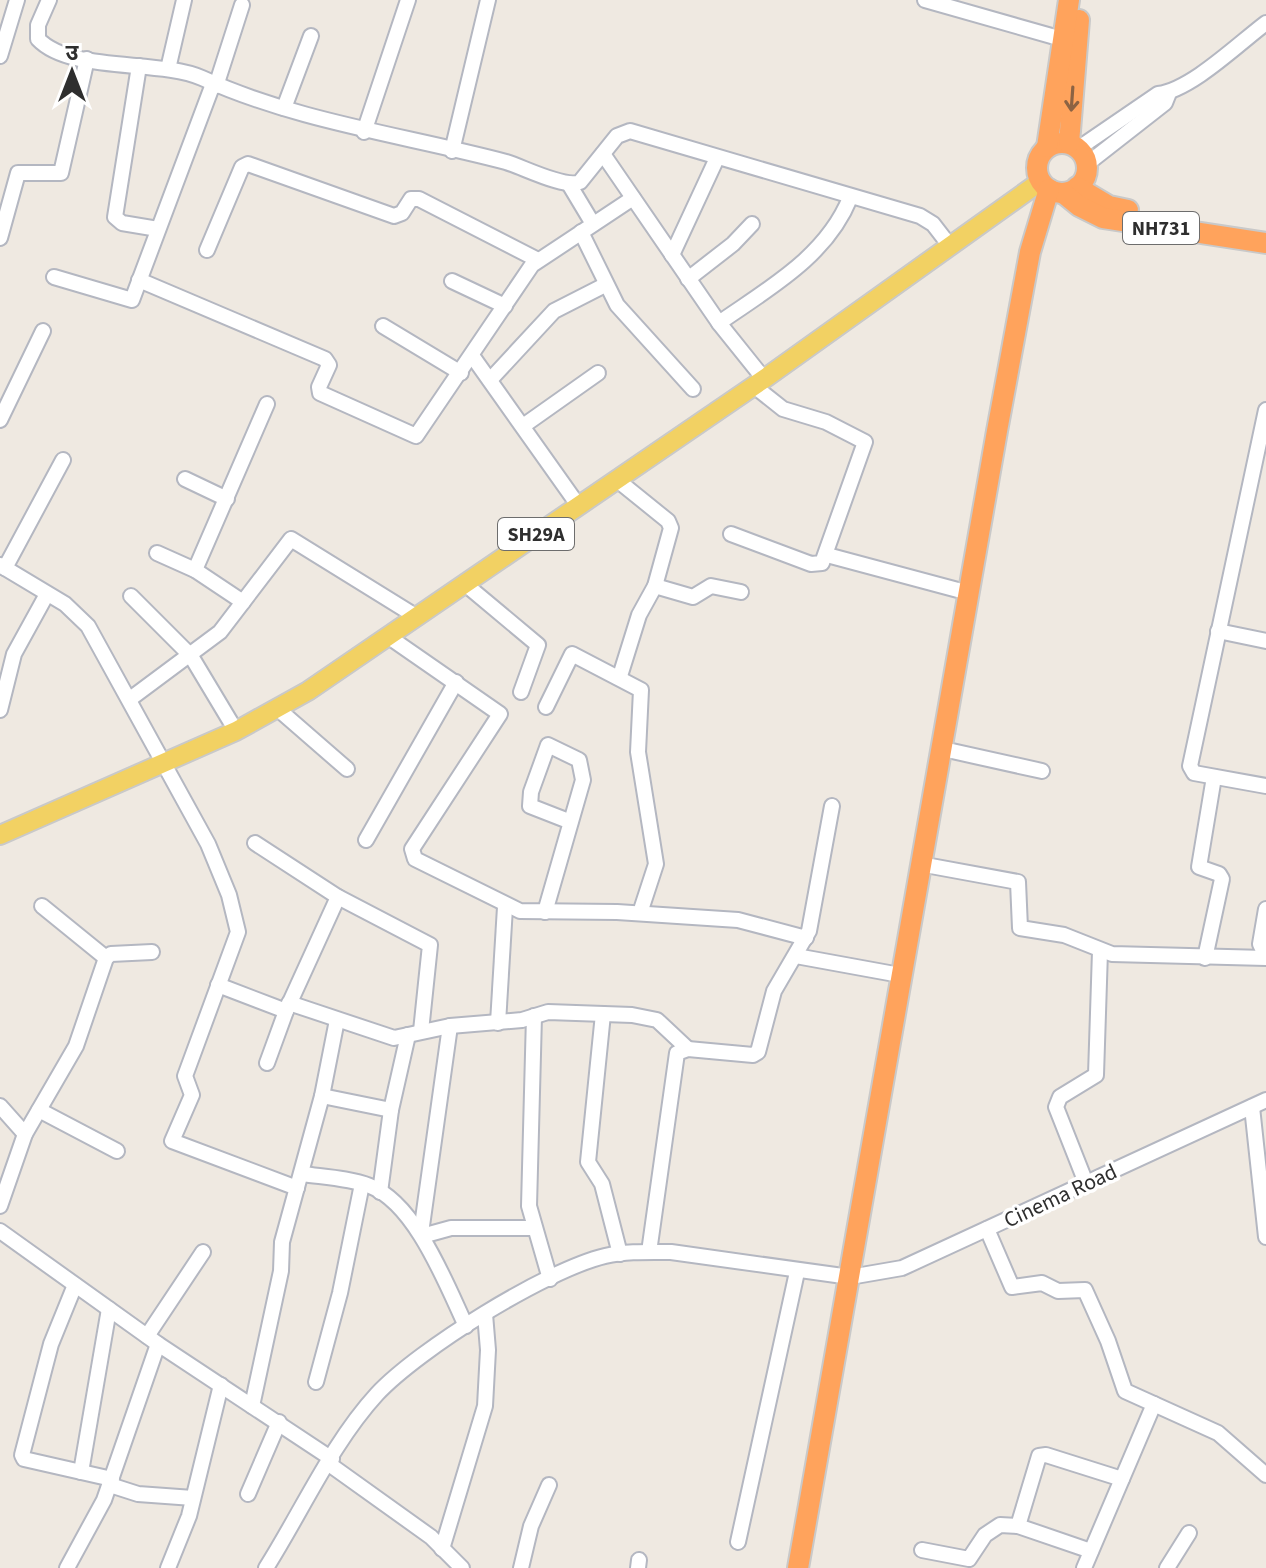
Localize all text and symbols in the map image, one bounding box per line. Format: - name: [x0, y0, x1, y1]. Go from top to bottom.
- north arrow: [32, 32, 112, 112]
- text: उ: [66, 37, 80, 69]
- one-way arrow: [1064, 85, 1079, 112]
- road number: NH731: [1123, 212, 1199, 244]
- road number: SH29A: [498, 518, 574, 550]
- street label: Cinema Road: [998, 1156, 1122, 1236]

